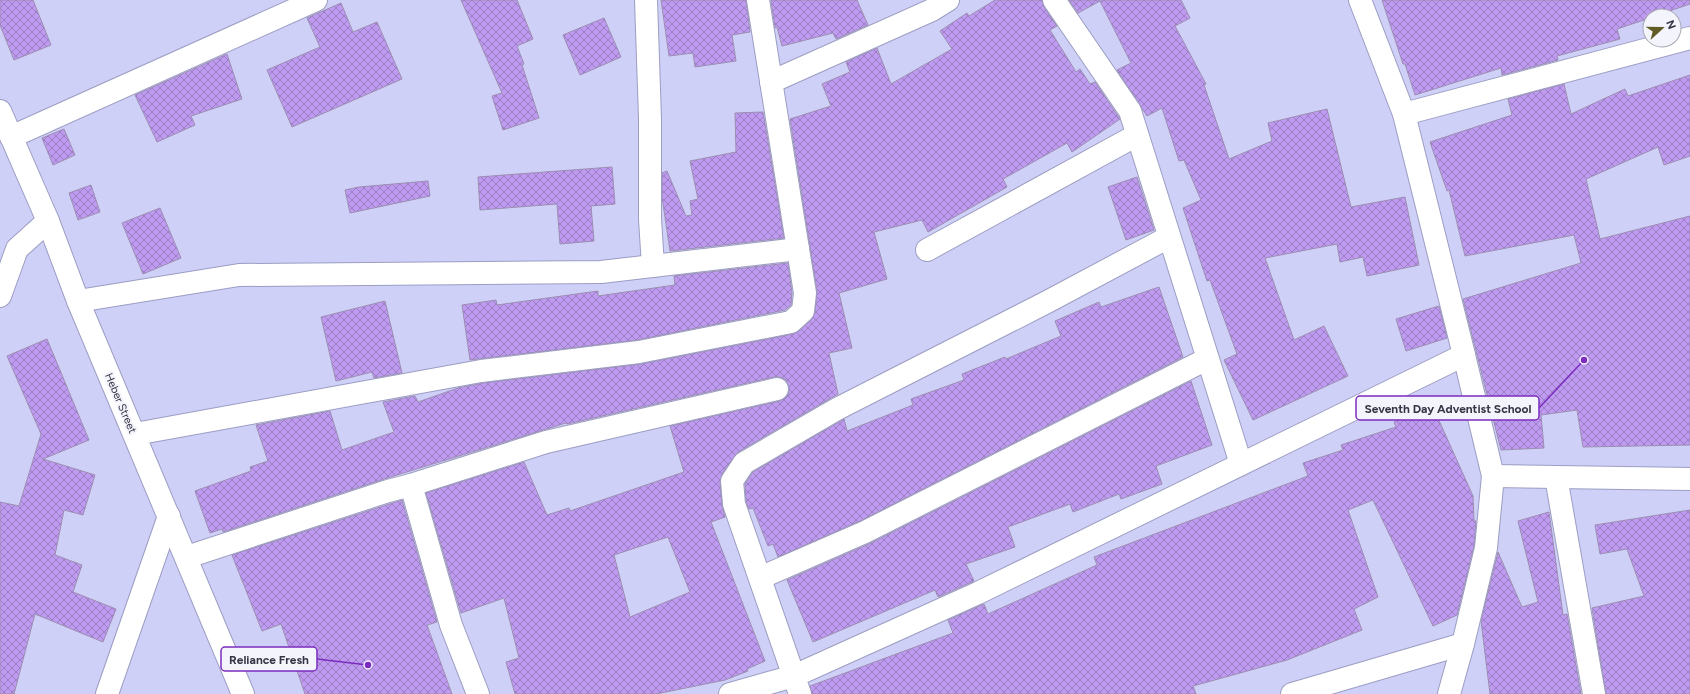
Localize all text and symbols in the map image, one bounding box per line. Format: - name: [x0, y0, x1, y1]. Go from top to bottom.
- north arrow: [1642, 8, 1682, 48]
- text: N: [1663, 18, 1678, 31]
- street label: Heber Street: [102, 371, 139, 435]
- callout: Seventh Day Adventist School: [1356, 396, 1539, 420]
- text: Seventh Day Adventist School: [1365, 402, 1531, 416]
- callout: Reliance Fresh: [221, 647, 317, 671]
- text: Reliance Fresh: [229, 653, 309, 667]

